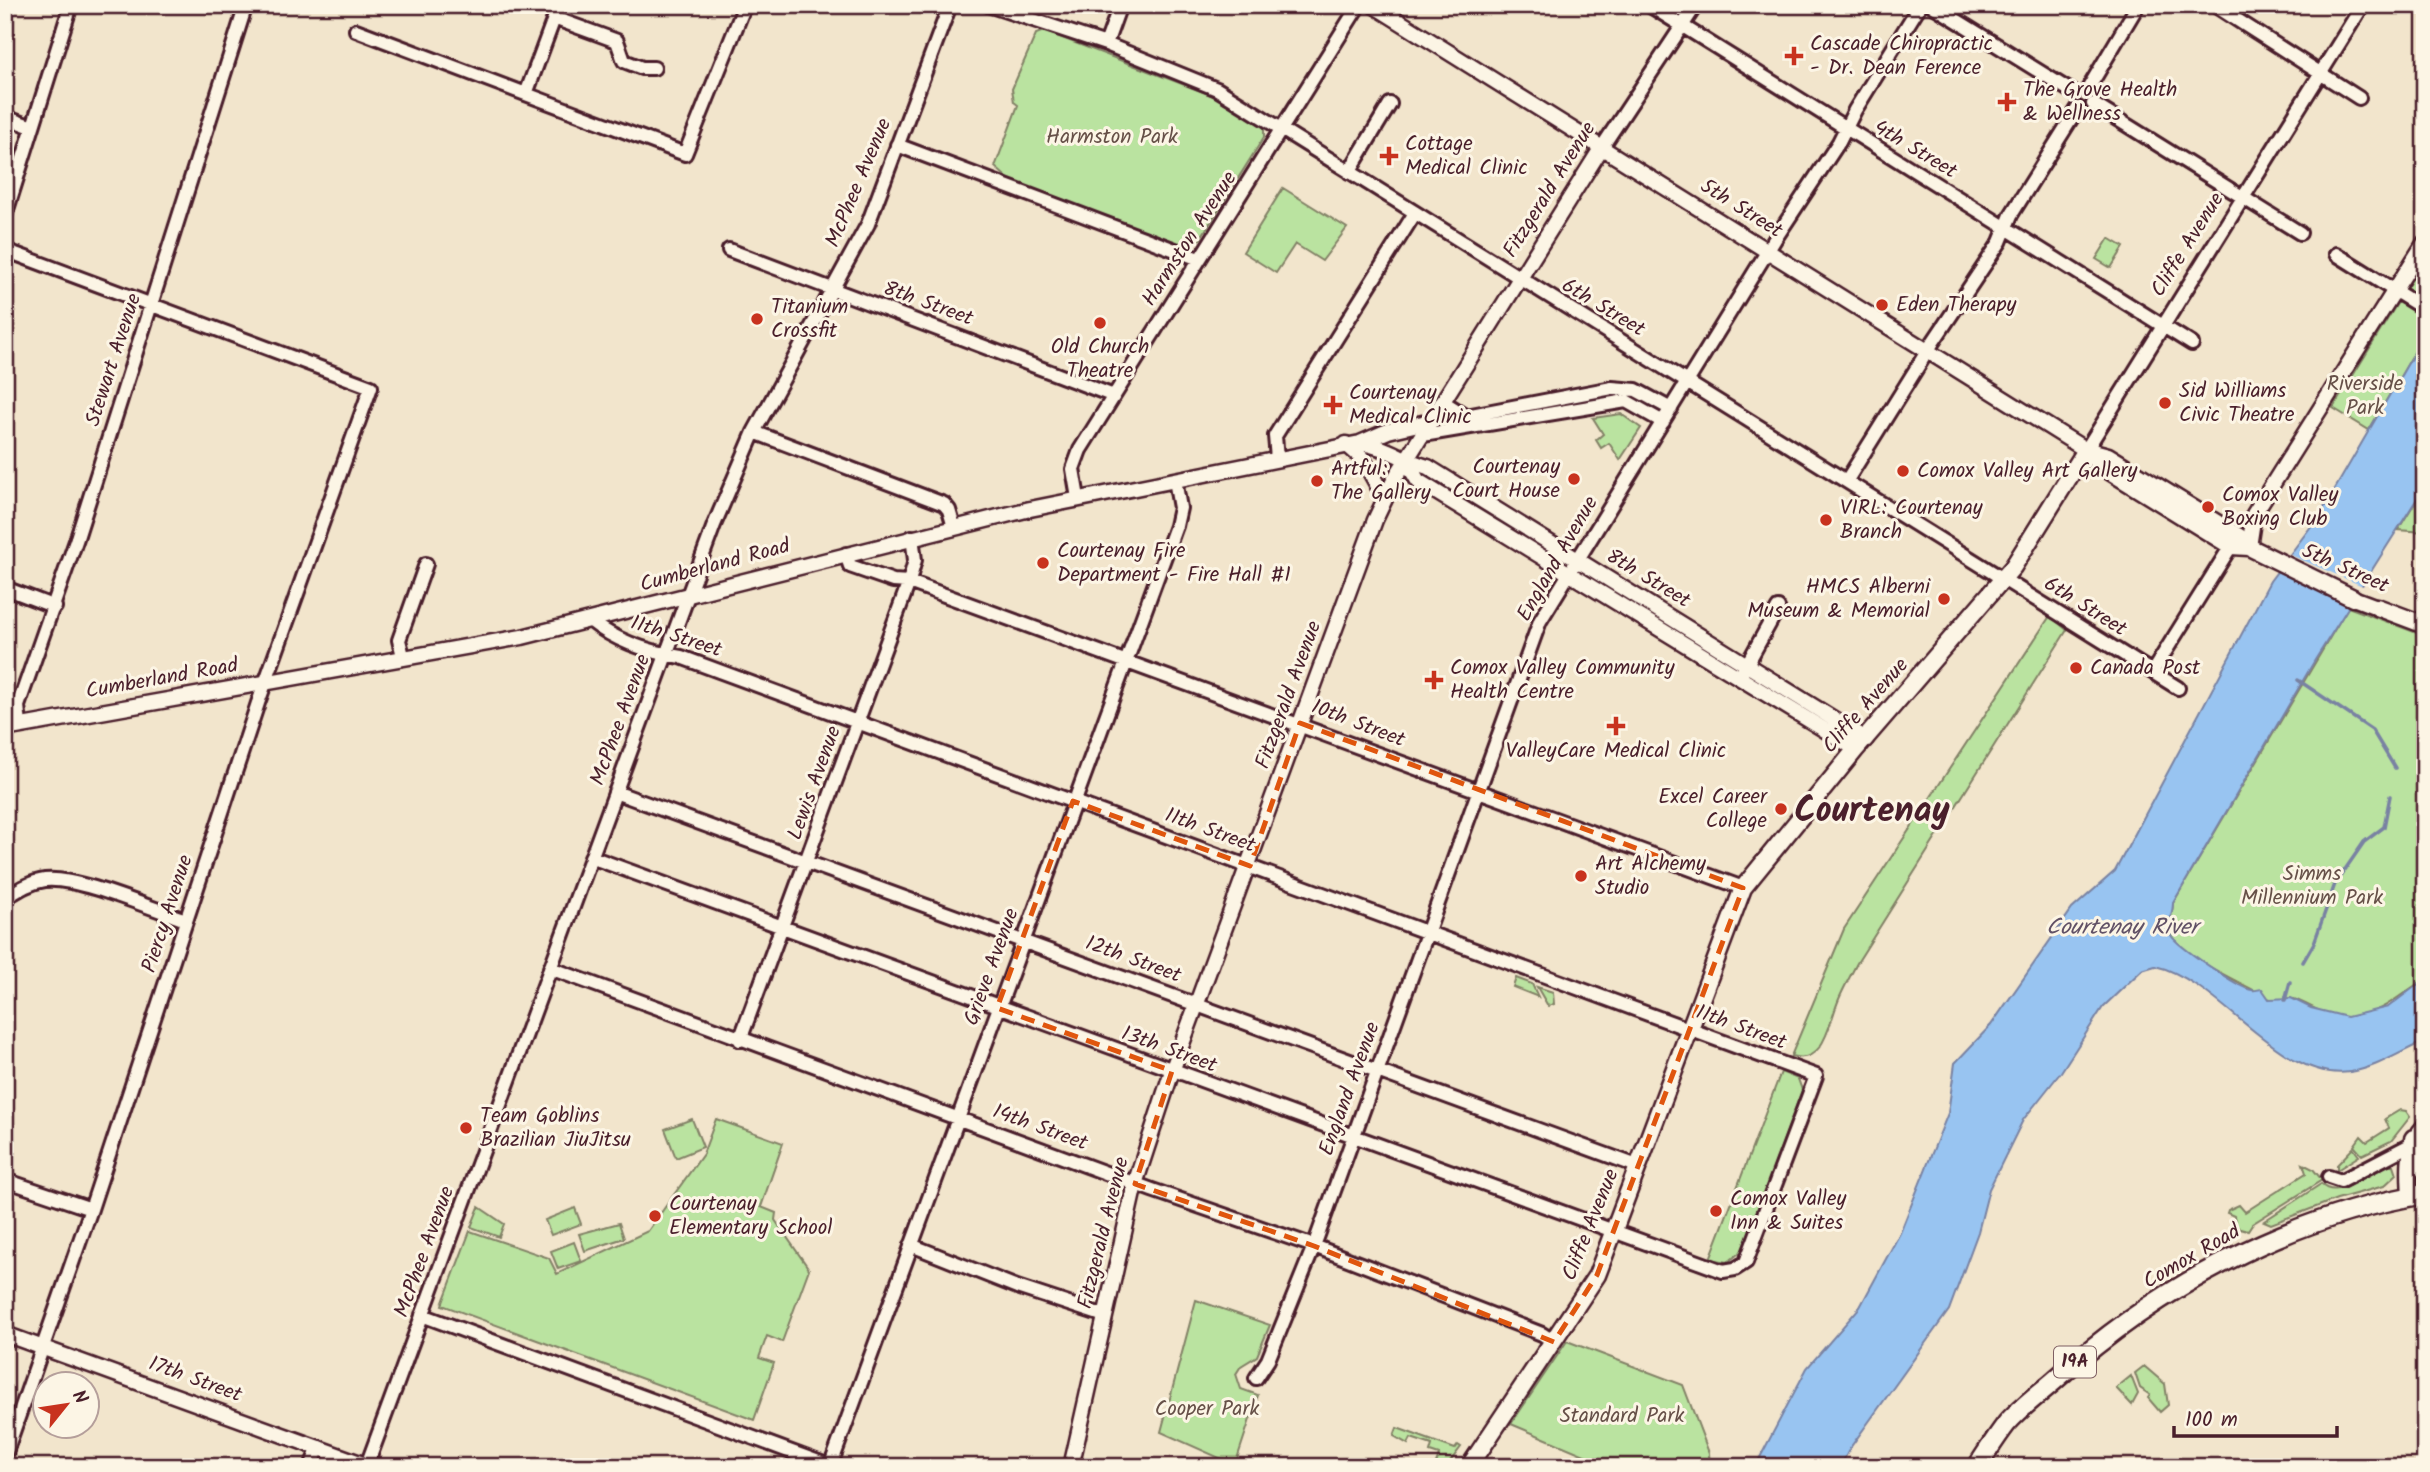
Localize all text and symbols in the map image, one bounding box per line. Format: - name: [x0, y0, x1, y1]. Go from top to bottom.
- place label: Cascade Chiropractic - Dr. Dean Ference: [1810, 28, 1993, 85]
- marker: Cascade Chiropractic - Dr. Dean Ference: [1784, 46, 1804, 66]
- place label: The Grove Health & Wellness: [2023, 74, 2177, 131]
- marker: The Grove Health & Wellness: [1997, 92, 2017, 112]
- street label: 4th Street: [1867, 112, 1964, 188]
- street label: McPhee Avenue: [817, 113, 901, 253]
- street label: Fitzgerald Avenue: [1495, 115, 1605, 265]
- park label: Harmston Park: [1046, 121, 1178, 154]
- place label: Cottage Medical Clinic: [1405, 128, 1528, 185]
- marker: Cottage Medical Clinic: [1379, 146, 1399, 166]
- street label: Harmston Avenue: [1134, 164, 1247, 313]
- street label: 5th Street: [1693, 171, 1790, 248]
- street label: Cliffe Avenue: [2143, 186, 2234, 304]
- street label: 6th Street: [1555, 270, 1652, 346]
- street label: 8th Street: [878, 272, 978, 336]
- street label: Stewart Avenue: [77, 289, 151, 431]
- place label: Eden Therapy: [1896, 289, 2017, 322]
- place label: Titanium Crossfit: [771, 291, 848, 348]
- marker: Eden Therapy: [1874, 297, 1890, 313]
- marker: Titanium Crossfit: [749, 311, 765, 327]
- marker: Old Church Theatre: [1092, 315, 1108, 331]
- place label: Old Church Theatre: [1051, 331, 1149, 388]
- park label: Riverside Park: [2327, 368, 2404, 425]
- place label: Sid Williams Civic Theatre: [2179, 375, 2295, 432]
- place label: Courtenay Medical Clinic: [1349, 377, 1472, 434]
- marker: Courtenay Medical Clinic: [1323, 395, 1343, 415]
- marker: Sid Williams Civic Theatre: [2157, 395, 2173, 411]
- place label: Courtenay Court House: [1452, 451, 1561, 508]
- place label: Artful: The Gallery: [1331, 453, 1431, 510]
- place label: Comox Valley Art Gallery: [1917, 455, 2137, 488]
- marker: Comox Valley Art Gallery: [1895, 463, 1911, 479]
- marker: Courtenay Court House: [1566, 471, 1582, 487]
- marker: Artful: The Gallery: [1309, 473, 1325, 489]
- place label: Comox Valley Boxing Club: [2222, 479, 2338, 536]
- street label: England Avenue: [1509, 489, 1608, 628]
- place label: VIRL: Courtenay Branch: [1840, 492, 1983, 549]
- marker: Comox Valley Boxing Club: [2200, 499, 2216, 515]
- marker: VIRL: Courtenay Branch: [1818, 512, 1834, 528]
- street label: Cumberland Road: [636, 530, 794, 602]
- place label: Courtenay Fire Department - Fire Hall #1: [1057, 535, 1291, 592]
- street label: 5th Street: [2296, 535, 2395, 603]
- street label: 8th Street: [1599, 541, 1697, 618]
- marker: Courtenay Fire Department - Fire Hall #1: [1035, 555, 1051, 571]
- street label: 6th Street: [2037, 568, 2134, 646]
- place label: HMCS Alberni Museum & Memorial: [1747, 571, 1931, 628]
- marker: HMCS Alberni Museum & Memorial: [1936, 591, 1952, 607]
- street label: 11th Street: [626, 607, 727, 668]
- street label: Fitzgerald Avenue: [1247, 616, 1331, 774]
- street label: Cumberland Road: [83, 649, 241, 709]
- street label: McPhee Avenue: [582, 649, 660, 790]
- street label: Cliffe Avenue: [1815, 650, 1918, 761]
- place label: Comox Valley Community Health Centre: [1450, 652, 1675, 709]
- place label: Canada Post: [2090, 652, 2201, 685]
- marker: Canada Post: [2068, 660, 2084, 676]
- marker: Comox Valley Community Health Centre: [1424, 670, 1444, 690]
- street label: 10th Street: [1306, 691, 1411, 757]
- marker: ValleyCare Medical Clinic: [1606, 716, 1626, 736]
- street label: Lewis Avenue: [779, 721, 851, 845]
- place label: ValleyCare Medical Clinic: [1506, 735, 1726, 768]
- place label: Excel Career College: [1658, 781, 1768, 838]
- district label: Courtenay: [1794, 784, 1951, 840]
- street label: 11th Street: [1160, 799, 1261, 863]
- marker: Excel Career College: [1773, 801, 1789, 817]
- place label: Art Alchemy Studio: [1595, 848, 1706, 905]
- street label: Piercy Avenue: [133, 850, 203, 977]
- park label: Simms Millennium Park: [2241, 858, 2383, 915]
- marker: Art Alchemy Studio: [1573, 868, 1589, 884]
- street label: Grieve Avenue: [955, 903, 1029, 1030]
- water label: Courtenay River: [2046, 910, 2202, 946]
- street label: 12th Street: [1080, 927, 1186, 993]
- street label: 11th Street: [1691, 996, 1792, 1060]
- street label: 13th Street: [1117, 1017, 1222, 1083]
- street label: England Avenue: [1310, 1017, 1390, 1161]
- street label: 14th Street: [988, 1096, 1093, 1161]
- place label: Team Goblins Brazilian JiuJitsu: [480, 1100, 631, 1157]
- marker: Team Goblins Brazilian JiuJitsu: [458, 1120, 474, 1136]
- street label: Fitzgerald Avenue: [1069, 1153, 1139, 1312]
- street label: Cliffe Avenue: [1554, 1164, 1629, 1286]
- street label: McPhee Avenue: [386, 1181, 464, 1322]
- place label: Comox Valley Inn & Suites: [1730, 1183, 1846, 1240]
- place label: Courtenay Elementary School: [669, 1188, 832, 1245]
- marker: Comox Valley Inn & Suites: [1708, 1203, 1724, 1219]
- marker: Courtenay Elementary School: [647, 1208, 663, 1224]
- street label: Comox Road: [2137, 1216, 2247, 1298]
- road number: 19A: [2054, 1346, 2096, 1378]
- street label: 17th Street: [144, 1348, 247, 1412]
- north arrow: [32, 1370, 102, 1440]
- text: N: [63, 1385, 95, 1410]
- park label: Cooper Park: [1155, 1393, 1259, 1426]
- scale bar: [2174, 1395, 2337, 1439]
- park label: Standard Park: [1560, 1400, 1684, 1433]
- text: 100 m: [2185, 1404, 2238, 1437]

